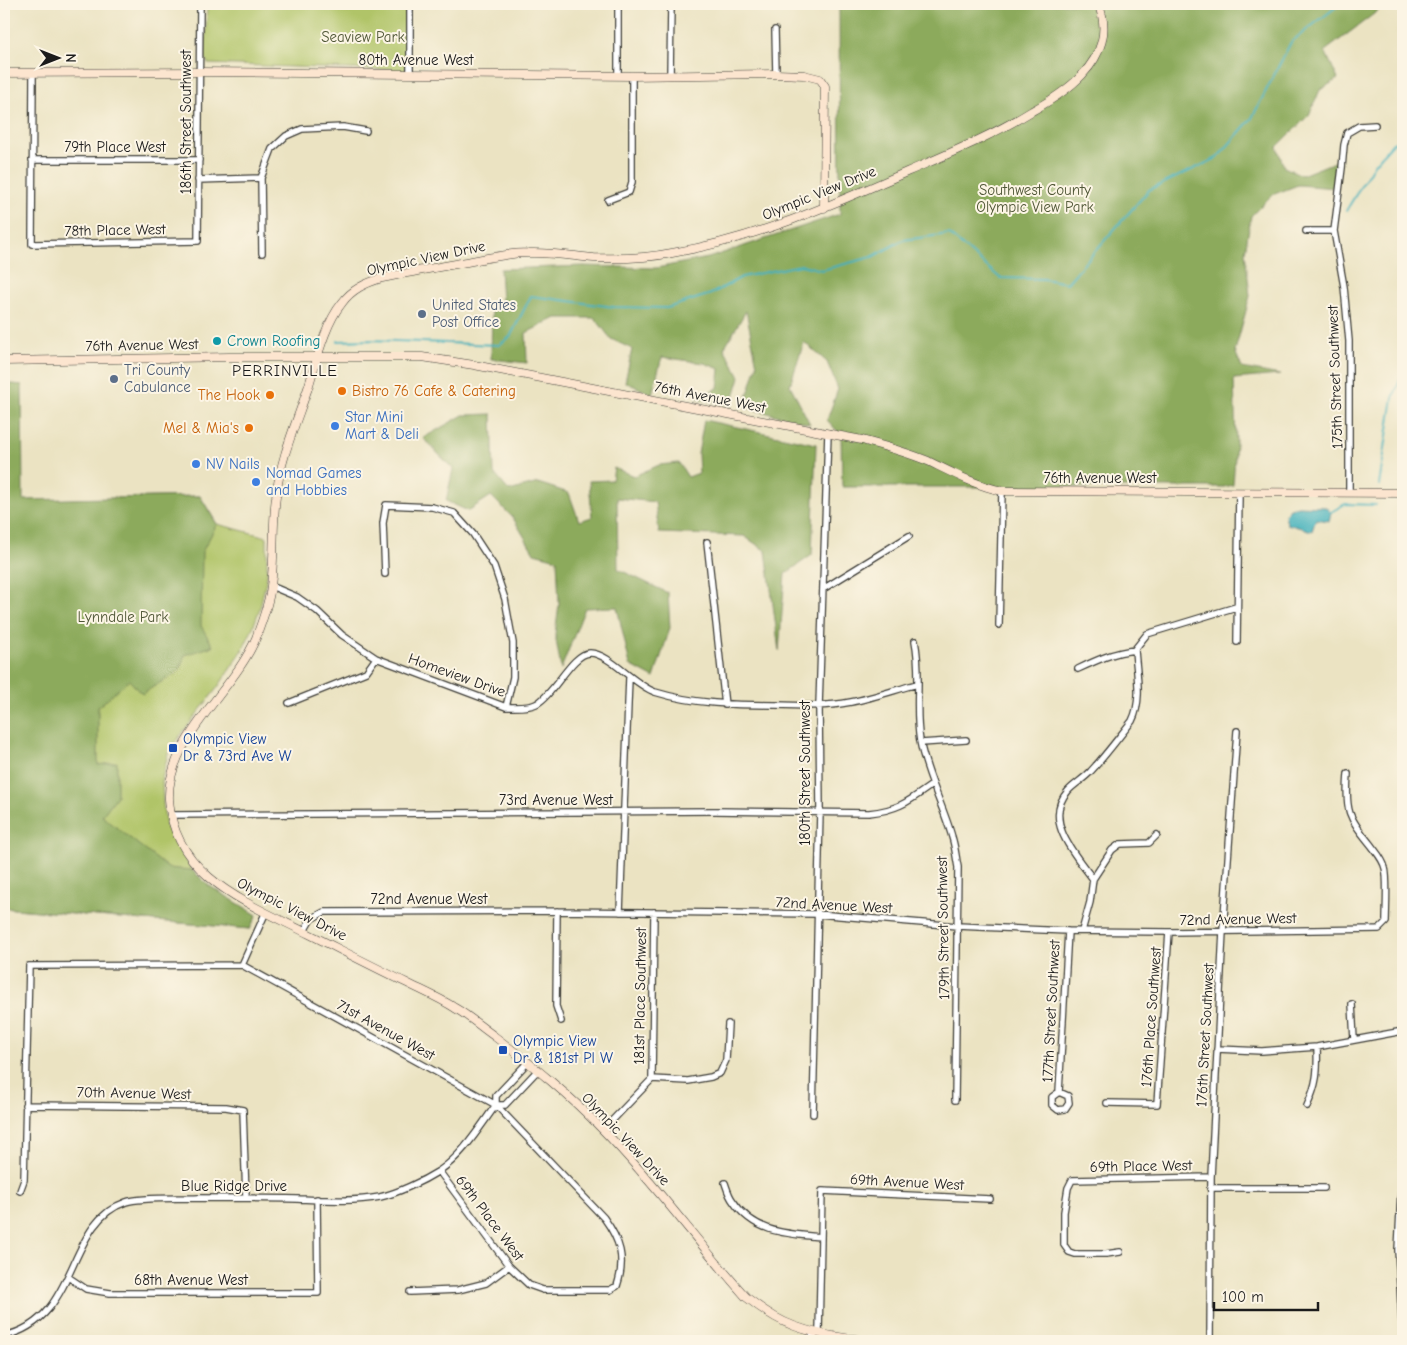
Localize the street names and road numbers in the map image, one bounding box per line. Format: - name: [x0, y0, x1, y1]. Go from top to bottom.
- street label: 186th Street Southwest: [177, 49, 195, 194]
- street label: 80th Avenue West: [359, 51, 474, 69]
- street label: 79th Place West: [64, 138, 166, 156]
- street label: Olympic View Drive: [760, 162, 879, 224]
- street label: 78th Place West: [64, 220, 167, 240]
- street label: Olympic View Drive: [365, 237, 487, 279]
- street label: 175th Street Southwest: [1323, 304, 1347, 449]
- street label: 76th Avenue West: [85, 335, 199, 355]
- street label: 76th Avenue West: [653, 377, 768, 417]
- street label: 76th Avenue West: [1043, 469, 1157, 487]
- street label: Homeview Drive: [406, 649, 509, 701]
- street label: 180th Street Southwest: [796, 699, 814, 846]
- street label: 73rd Avenue West: [499, 791, 614, 809]
- street label: 179th Street Southwest: [933, 855, 953, 1000]
- street label: Olympic View Drive: [234, 874, 350, 945]
- street label: 72nd Avenue West: [371, 890, 488, 908]
- street label: 72nd Avenue West: [775, 893, 894, 917]
- street label: 72nd Avenue West: [1179, 909, 1297, 929]
- street label: 181st Place Southwest: [630, 927, 650, 1065]
- street label: 177th Street Southwest: [1038, 938, 1064, 1083]
- street label: 176th Place Southwest: [1137, 946, 1165, 1088]
- street label: 176th Street Southwest: [1192, 962, 1218, 1107]
- street label: 71st Avenue West: [334, 996, 439, 1065]
- street label: 70th Avenue West: [77, 1083, 192, 1103]
- street label: Olympic View Drive: [578, 1089, 674, 1190]
- street label: 69th Place West: [1090, 1156, 1193, 1176]
- street label: 69th Avenue West: [850, 1170, 965, 1194]
- street label: 69th Place West: [452, 1172, 528, 1265]
- street label: Blue Ridge Drive: [181, 1177, 287, 1195]
- street label: 68th Avenue West: [134, 1271, 249, 1289]

